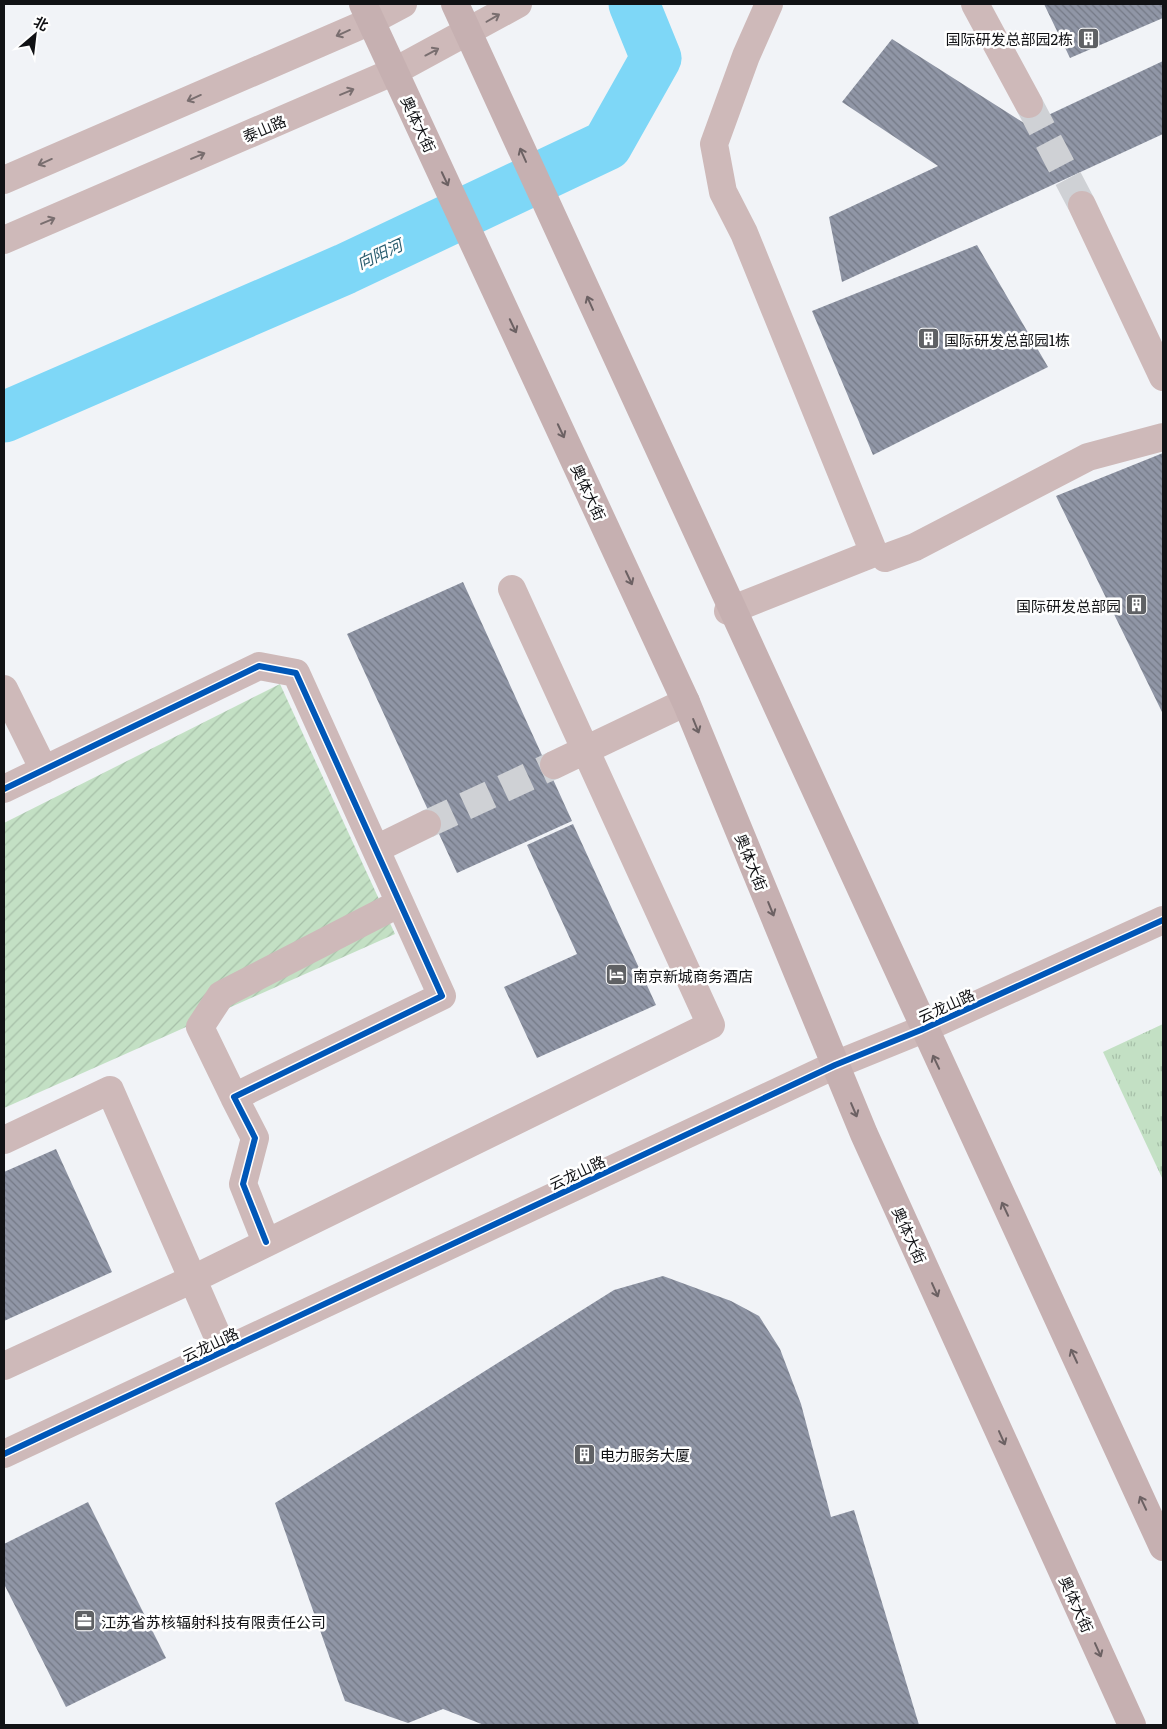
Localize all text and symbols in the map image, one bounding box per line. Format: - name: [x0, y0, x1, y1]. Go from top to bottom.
- north arrow: [10, 10, 60, 60]
- text: 北: [31, 11, 52, 35]
- one-way arrow: [485, 13, 500, 22]
- building icon: 国际研发总部园2栋: [1077, 26, 1101, 50]
- place label: 国际研发总部园2栋: [945, 27, 1073, 50]
- one-way arrow: [336, 28, 351, 38]
- one-way arrow: [424, 47, 439, 57]
- one-way arrow: [339, 86, 354, 96]
- street label: 奥体大街: [396, 92, 442, 156]
- one-way arrow: [187, 93, 202, 103]
- street label: 泰山路: [239, 109, 289, 147]
- one-way arrow: [518, 148, 528, 163]
- one-way arrow: [190, 151, 205, 161]
- one-way arrow: [38, 158, 53, 168]
- one-way arrow: [440, 171, 450, 186]
- one-way arrow: [41, 215, 56, 224]
- water label: 向阳河: [352, 231, 409, 274]
- one-way arrow: [584, 296, 594, 311]
- one-way arrow: [509, 318, 518, 333]
- building icon: 国际研发总部园1栋: [916, 327, 940, 351]
- place label: 国际研发总部园1栋: [944, 328, 1070, 351]
- one-way arrow: [557, 423, 566, 438]
- street label: 奥体大街: [566, 460, 612, 524]
- one-way arrow: [625, 570, 634, 585]
- building icon: 国际研发总部园: [1125, 593, 1149, 617]
- place label: 国际研发总部园: [1016, 594, 1121, 617]
- one-way arrow: [692, 718, 701, 733]
- street label: 奥体大街: [730, 830, 774, 894]
- one-way arrow: [767, 901, 776, 916]
- hotel icon: 南京新城商务酒店: [605, 963, 629, 987]
- place label: 南京新城商务酒店: [633, 964, 753, 987]
- street label: 云龙山路: [914, 982, 978, 1028]
- one-way arrow: [930, 1055, 940, 1070]
- one-way arrow: [850, 1102, 860, 1117]
- street label: 云龙山路: [545, 1149, 609, 1195]
- one-way arrow: [999, 1202, 1009, 1217]
- street label: 奥体大街: [887, 1203, 933, 1267]
- one-way arrow: [930, 1282, 940, 1297]
- street label: 云龙山路: [178, 1321, 242, 1367]
- one-way arrow: [1068, 1349, 1078, 1364]
- one-way arrow: [997, 1430, 1007, 1445]
- building icon: 电力服务大厦: [572, 1442, 596, 1466]
- place label: 电力服务大厦: [600, 1443, 690, 1466]
- one-way arrow: [1137, 1496, 1147, 1511]
- street label: 奥体大街: [1054, 1572, 1100, 1636]
- office icon: 江苏省苏核辐射科技有限责任公司: [73, 1609, 97, 1633]
- place label: 江苏省苏核辐射科技有限责任公司: [101, 1610, 326, 1633]
- one-way arrow: [1093, 1642, 1103, 1657]

